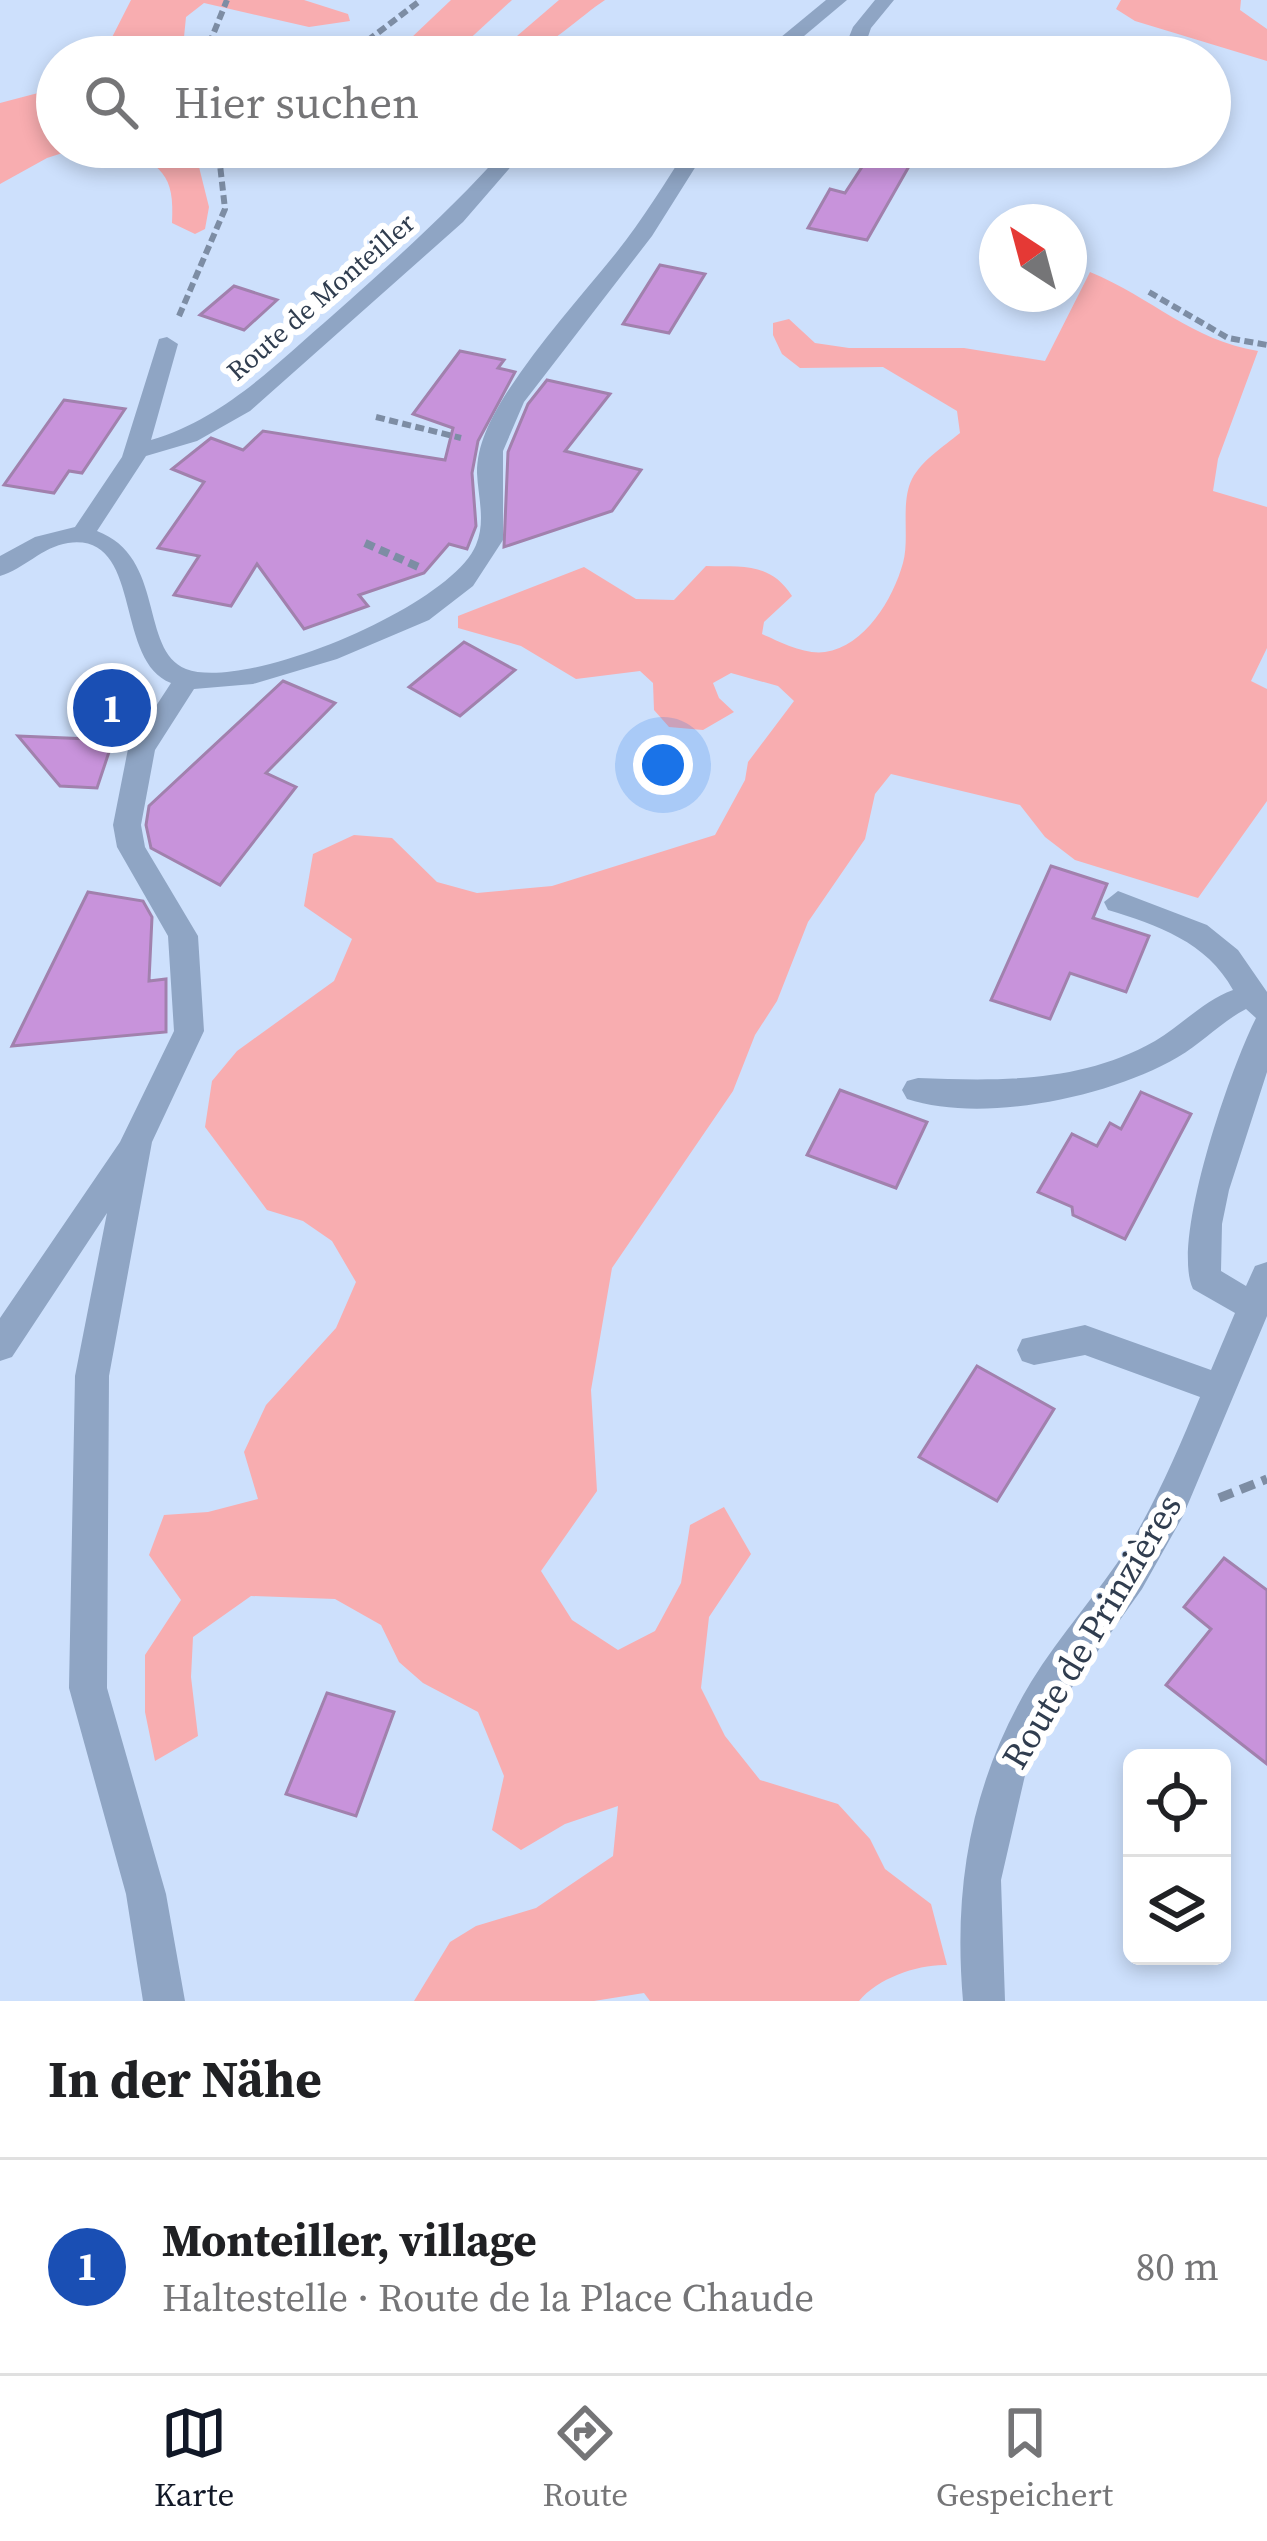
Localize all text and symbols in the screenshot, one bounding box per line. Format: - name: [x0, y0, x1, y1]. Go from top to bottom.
- search box: [36, 36, 1231, 168]
- icon: search: [78, 69, 144, 135]
- text: Hier suchen: [174, 71, 419, 133]
- street label: Route de Monteiller: [219, 204, 423, 389]
- north arrow: [979, 204, 1087, 312]
- pin: 1: [73, 663, 151, 753]
- your location: [633, 735, 693, 795]
- street label: Route de Prinzières: [990, 1485, 1193, 1778]
- map controls: [1123, 1749, 1231, 1965]
- button: locate: [1123, 1749, 1231, 1857]
- button: layers: [1123, 1857, 1231, 1965]
- text: In der Nähe: [48, 2044, 322, 2114]
- text: Monteiller, village: [162, 2209, 537, 2271]
- text: 1: [76, 2240, 98, 2293]
- text: 80 m: [1136, 2240, 1219, 2293]
- text: Haltestelle · Route de la Place Chaude: [162, 2271, 814, 2324]
- tab: Karte: [154, 2400, 234, 2517]
- tab: Route: [542, 2400, 628, 2517]
- tab: Gespeichert: [936, 2400, 1113, 2517]

